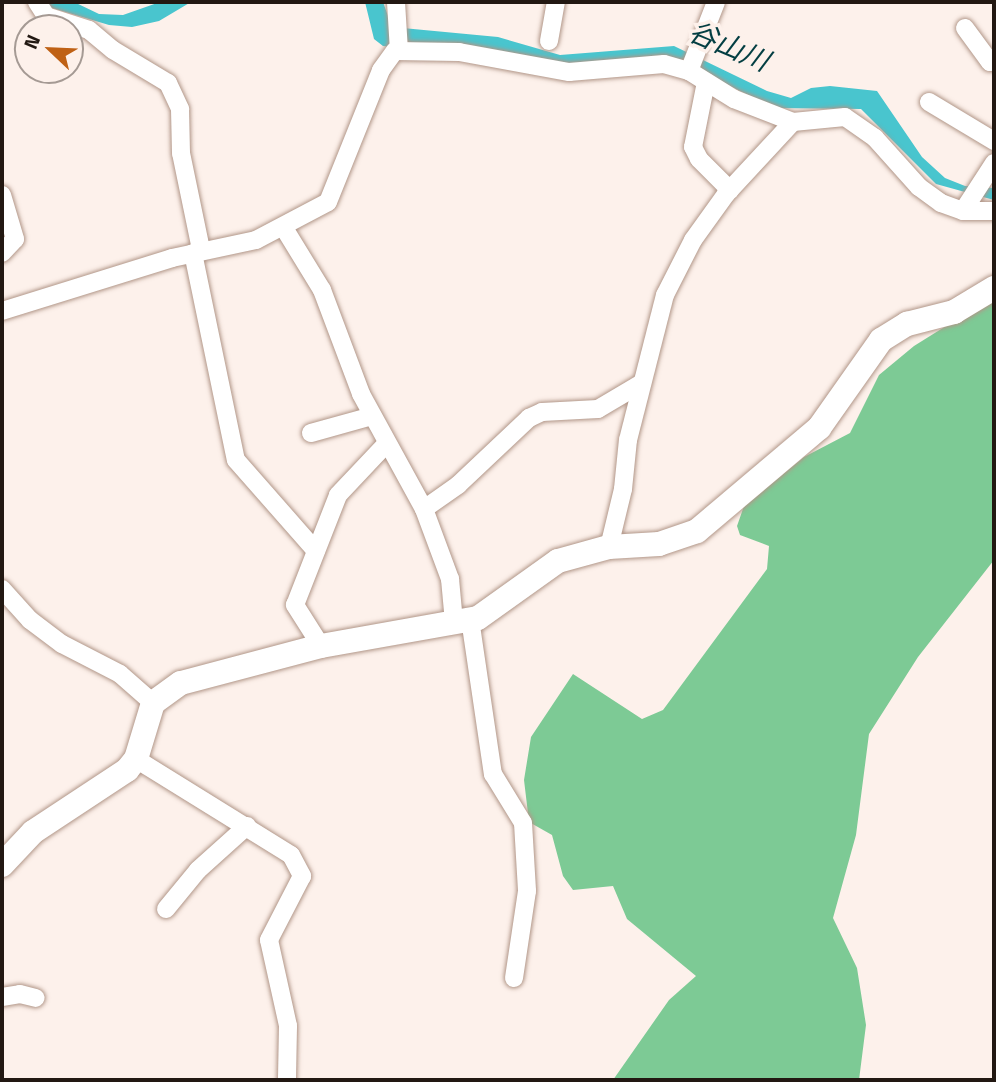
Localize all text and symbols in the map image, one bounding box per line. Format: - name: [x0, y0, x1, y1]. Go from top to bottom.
- north arrow: [14, 14, 84, 84]
- water label: 谷山川: [684, 14, 774, 78]
- text: N: [15, 30, 47, 53]

